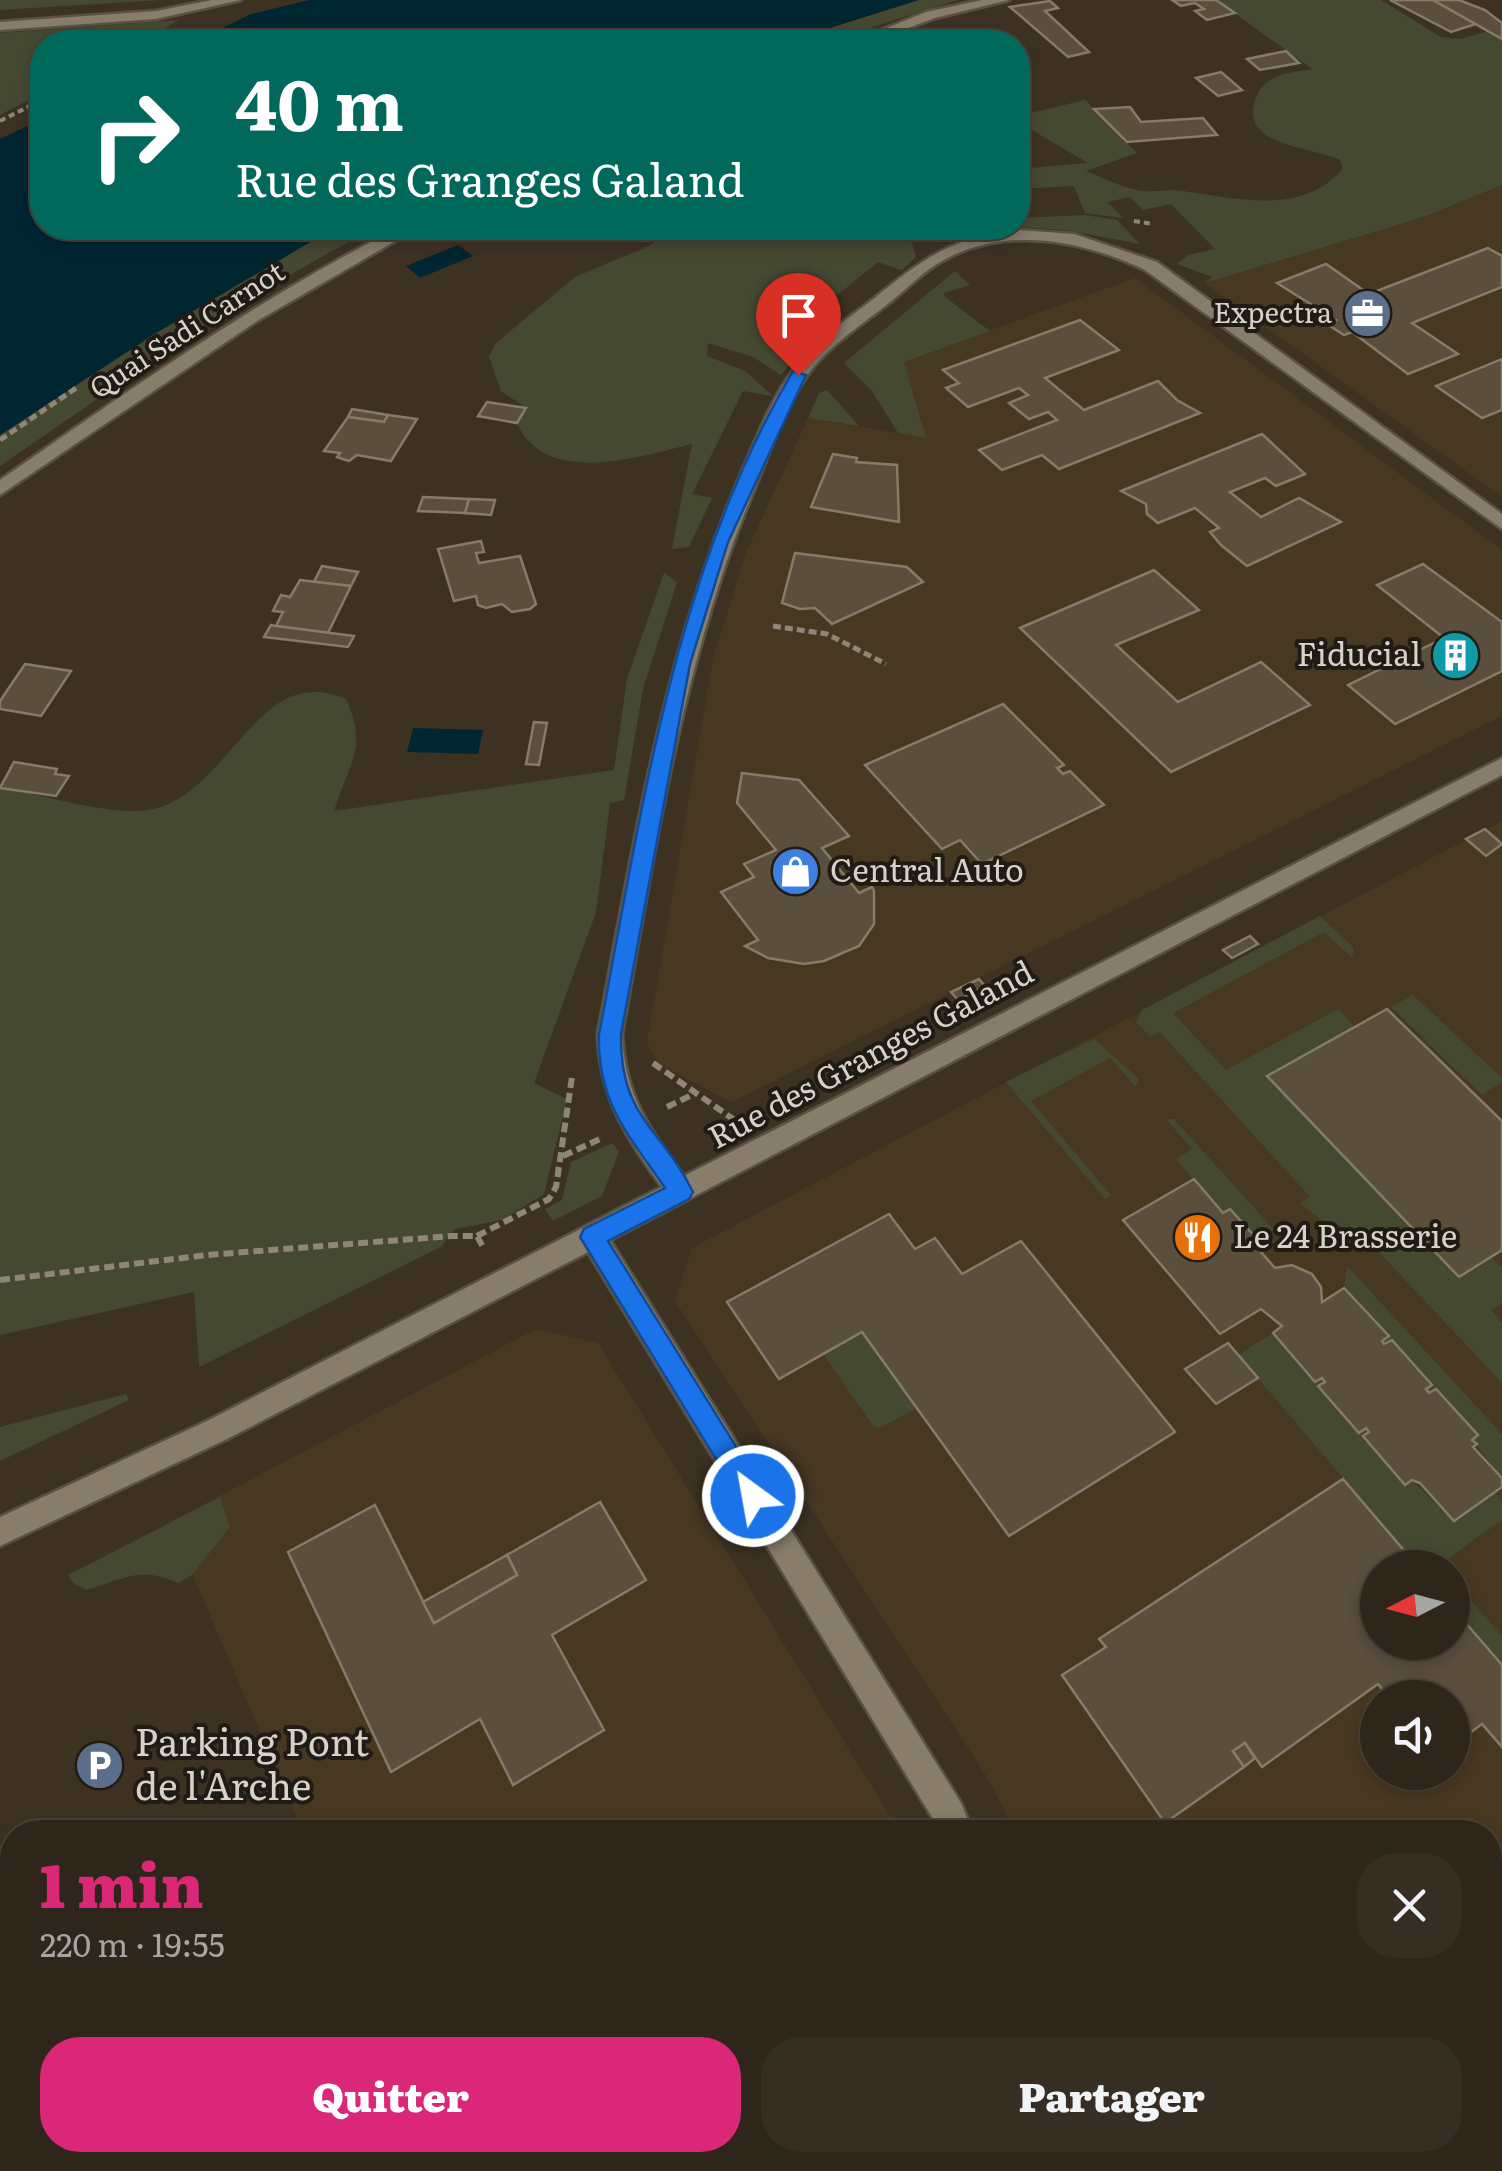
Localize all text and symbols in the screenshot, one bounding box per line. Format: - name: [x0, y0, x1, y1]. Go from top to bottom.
- text: 40 m: [235, 49, 404, 153]
- icon: right: [70, 70, 200, 200]
- text: Rue des Granges Galand: [235, 144, 745, 211]
- street label: Quai Sadi Carnot: [80, 249, 292, 407]
- pin: [756, 273, 841, 376]
- office icon: Expectra: [1341, 287, 1393, 339]
- icon: arrive: [771, 288, 826, 343]
- place label: Expectra: [1213, 290, 1332, 332]
- place label: Fiducial: [1297, 628, 1421, 676]
- building icon: Fiducial: [1430, 629, 1482, 681]
- place label: Central Auto: [830, 844, 1024, 892]
- shop icon: Central Auto: [769, 845, 821, 897]
- street label: Rue des Granges Galand: [698, 946, 1041, 1159]
- place label: Le 24 Brasserie: [1233, 1210, 1457, 1258]
- restaurant icon: Le 24 Brasserie: [1172, 1211, 1224, 1263]
- position arrow: [701, 1444, 805, 1548]
- north arrow: [1360, 1550, 1470, 1660]
- map controls: [1360, 1550, 1470, 1790]
- button: sound: [1360, 1680, 1470, 1790]
- place label: Parking Pont de l'Arche: [135, 1711, 370, 1812]
- parking icon: Parking Pont de l'Arche: [74, 1739, 126, 1791]
- text: 1 min: [40, 1837, 204, 1926]
- button: close: [1357, 1853, 1462, 1958]
- text: 220 m · 19:55: [40, 1919, 225, 1967]
- button: Quitter: [40, 2037, 741, 2152]
- button: Partager: [761, 2037, 1462, 2152]

